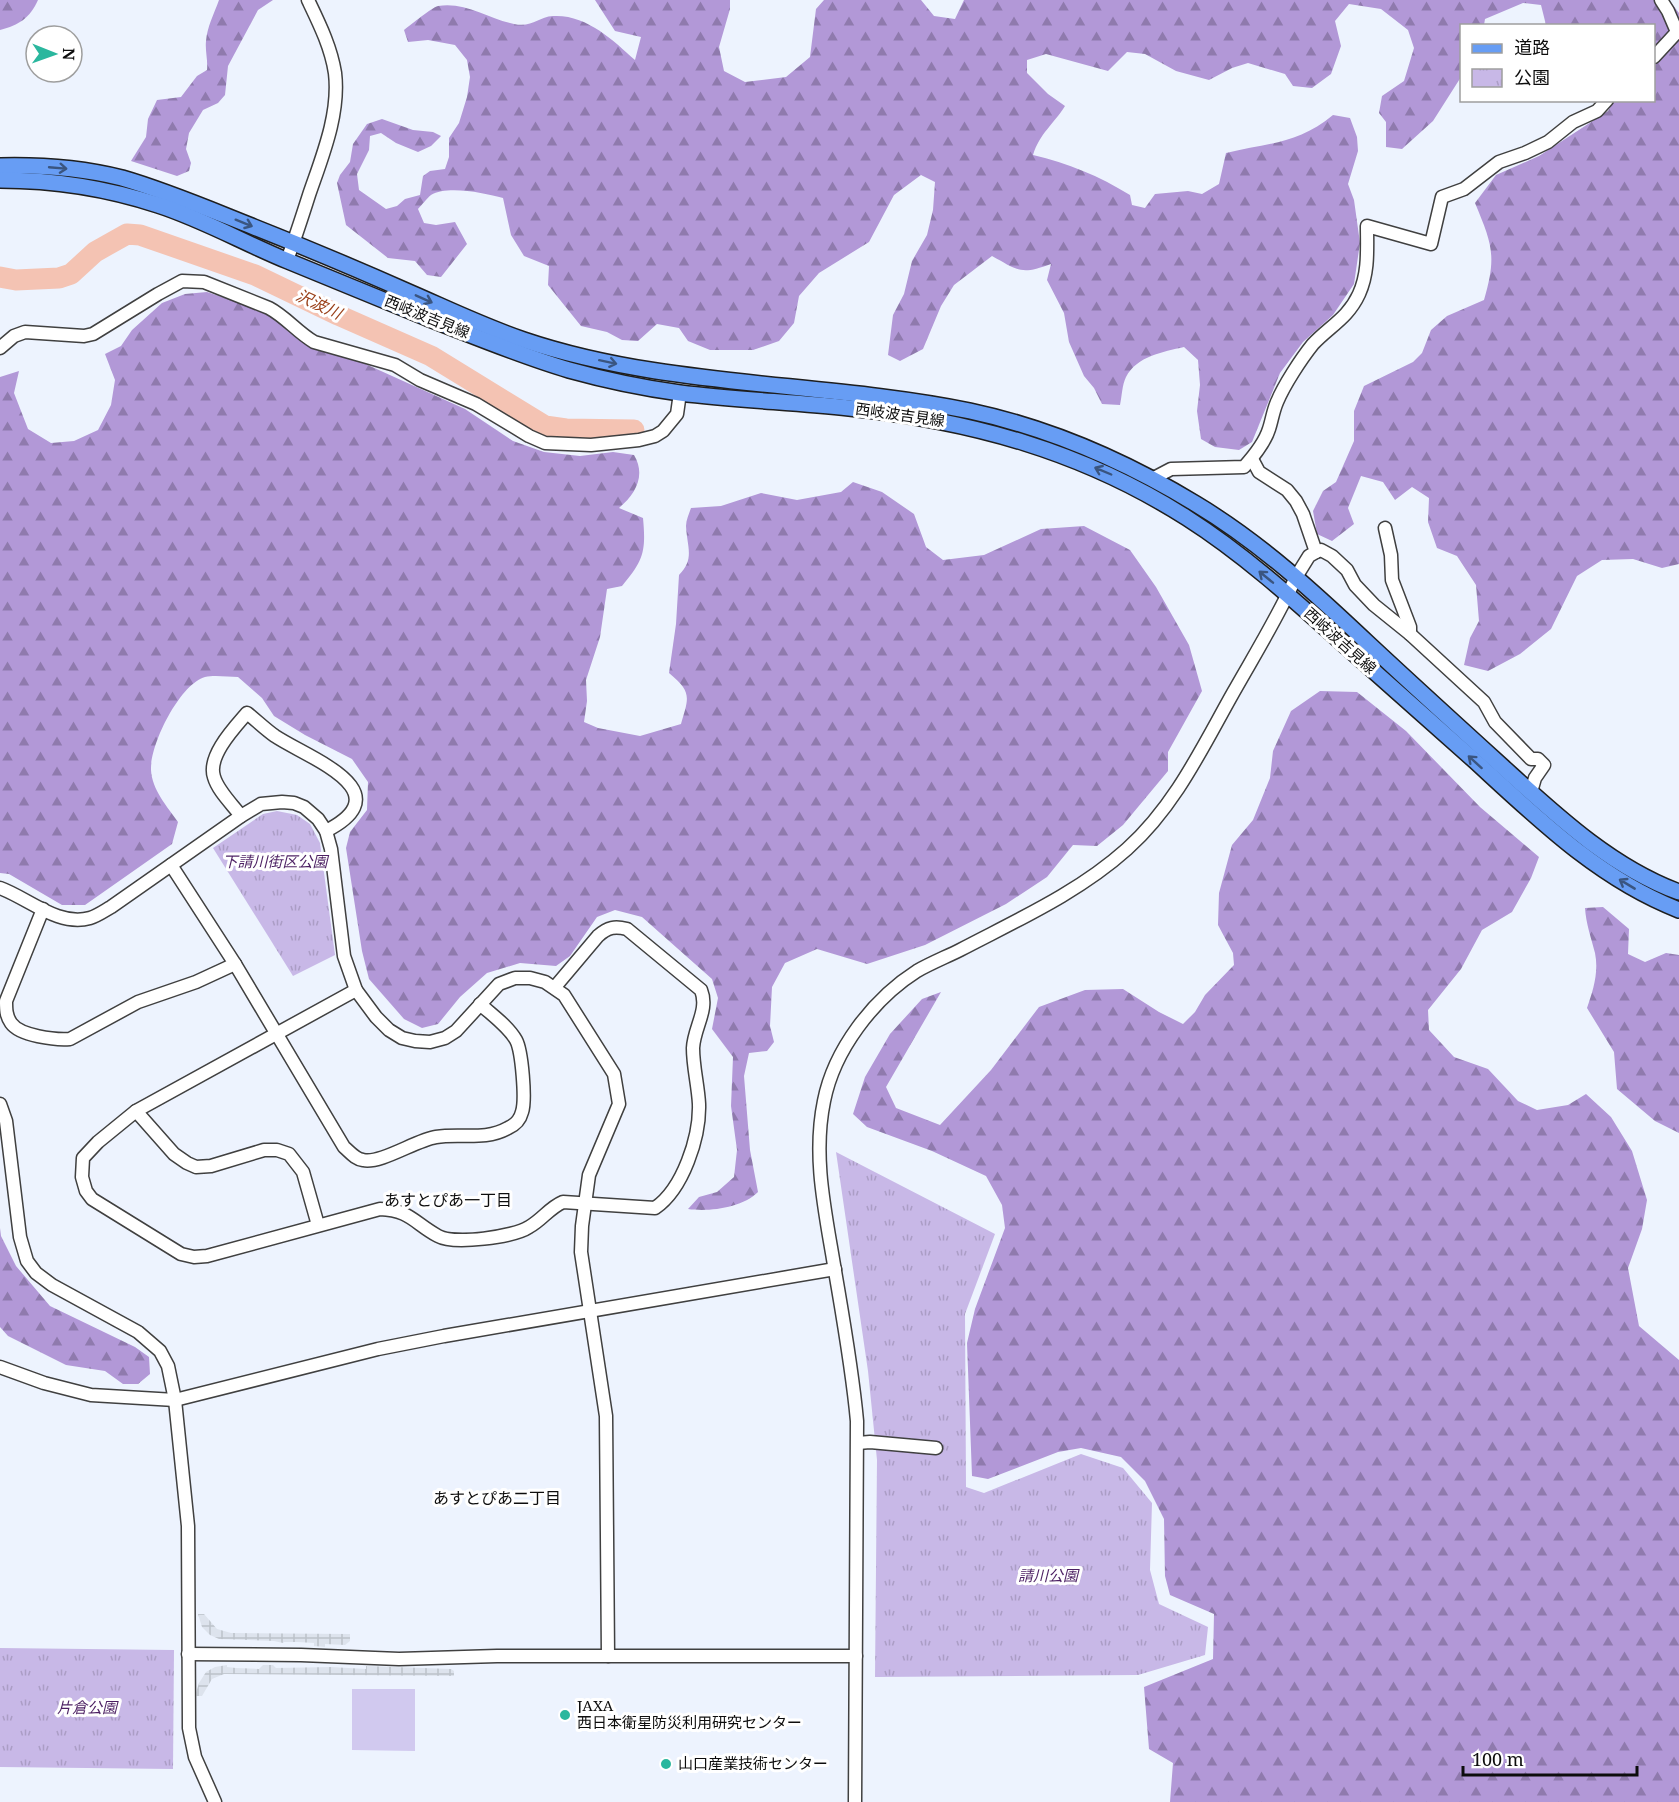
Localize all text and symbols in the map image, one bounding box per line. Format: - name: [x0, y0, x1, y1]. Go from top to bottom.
- north arrow: [24, 24, 84, 84]
- legend: [1460, 24, 1655, 102]
- text: 道路: [1514, 35, 1550, 59]
- text: N: [58, 48, 80, 61]
- text: 公園: [1514, 65, 1550, 89]
- one-way arrow: [48, 163, 68, 174]
- one-way arrow: [235, 218, 253, 229]
- water label: 沢波川: [293, 284, 347, 325]
- street label: 西岐波吉見線: [382, 290, 473, 342]
- one-way arrow: [415, 293, 433, 305]
- one-way arrow: [598, 357, 617, 368]
- street label: 西岐波吉見線: [854, 398, 946, 430]
- one-way arrow: [1095, 465, 1113, 477]
- one-way arrow: [1259, 571, 1275, 584]
- street label: 西岐波吉見線: [1301, 603, 1381, 678]
- one-way arrow: [1468, 755, 1483, 769]
- park label: 下請川街区公園: [222, 851, 329, 871]
- one-way arrow: [1619, 878, 1636, 890]
- district label: あすとぴあ一丁目: [384, 1189, 512, 1211]
- district label: あすとぴあ二丁目: [433, 1487, 561, 1509]
- park label: 請川公園: [1018, 1565, 1080, 1585]
- place label: JAXA 西日本衛星防災利用研究センター: [576, 1695, 802, 1732]
- park label: 片倉公園: [57, 1697, 119, 1717]
- marker: JAXA 西日本衛星防災利用研究センター: [558, 1708, 572, 1722]
- scale bar: [1463, 1739, 1637, 1777]
- text: 100 m: [1472, 1747, 1524, 1771]
- place label: 山口産業技術センター: [678, 1753, 828, 1773]
- marker: 山口産業技術センター: [659, 1757, 673, 1771]

